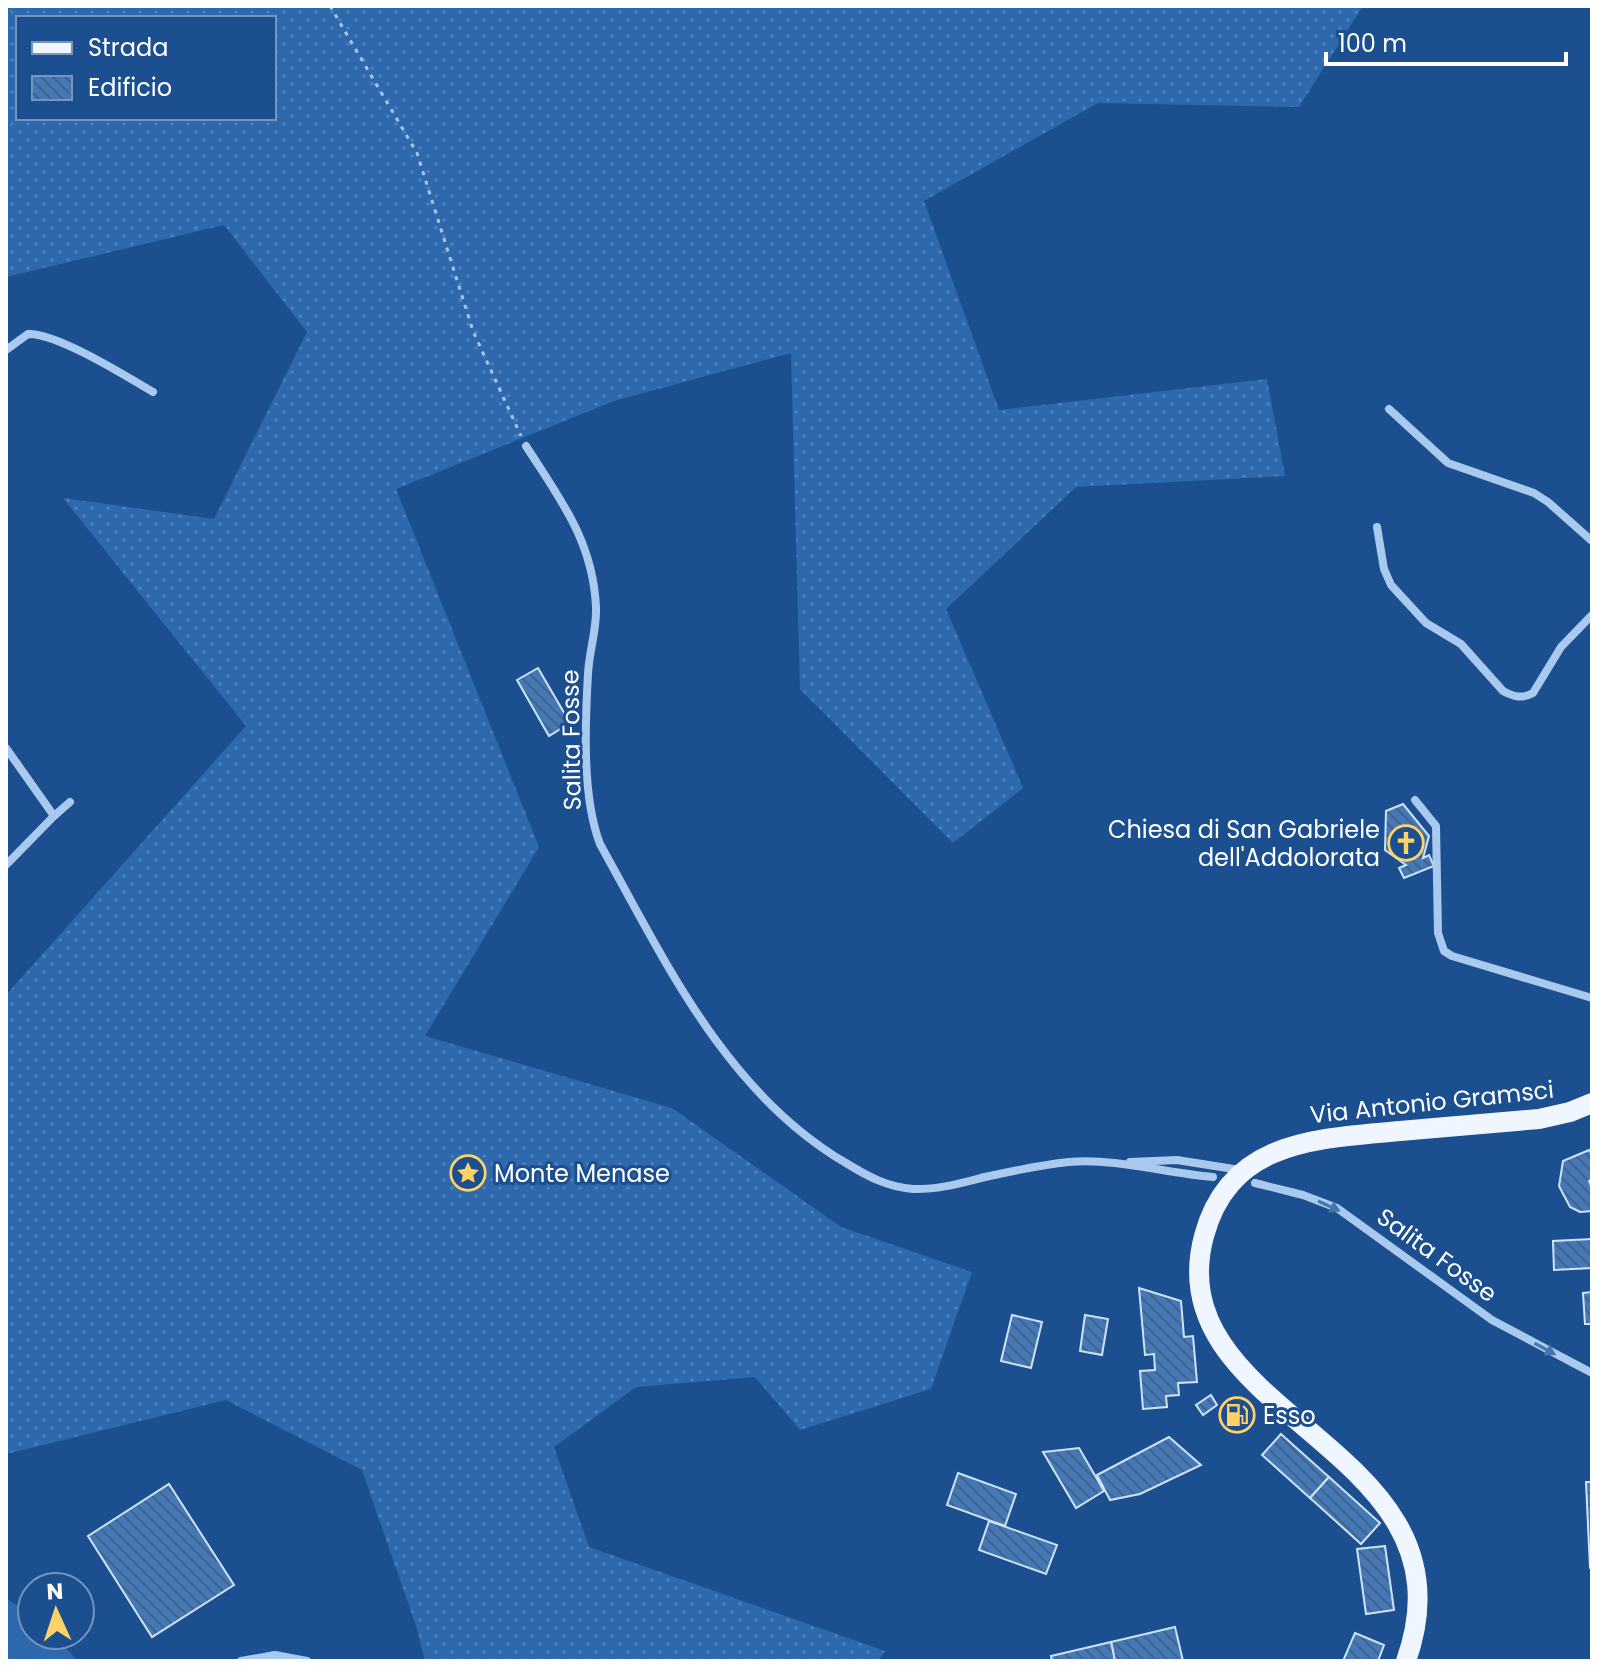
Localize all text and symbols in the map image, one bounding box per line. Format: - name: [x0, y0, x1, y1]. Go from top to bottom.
- legend: [16, 16, 276, 120]
- scale bar: [1326, 16, 1566, 66]
- text: 100 m: [1338, 27, 1407, 60]
- text: Strada: [88, 31, 168, 64]
- text: Edificio: [88, 71, 172, 104]
- street label: Salita Fosse: [553, 669, 589, 811]
- place label: Chiesa di San Gabriele dell'Addolorata: [1108, 813, 1380, 874]
- church icon: Chiesa di San Gabriele dell'Addolorata: [1387, 824, 1425, 862]
- street label: Via Antonio Gramsci: [1308, 1073, 1556, 1131]
- place icon: Monte Menase: [449, 1154, 487, 1192]
- place label: Monte Menase: [494, 1157, 670, 1190]
- one-way arrow: [1317, 1199, 1341, 1212]
- street label: Salita Fosse: [1370, 1200, 1504, 1310]
- one-way arrow: [1534, 1342, 1556, 1356]
- fuel station icon: Esso: [1218, 1396, 1256, 1434]
- place label: Esso: [1263, 1399, 1316, 1432]
- north arrow: [16, 1571, 96, 1651]
- text: N: [46, 1576, 64, 1607]

